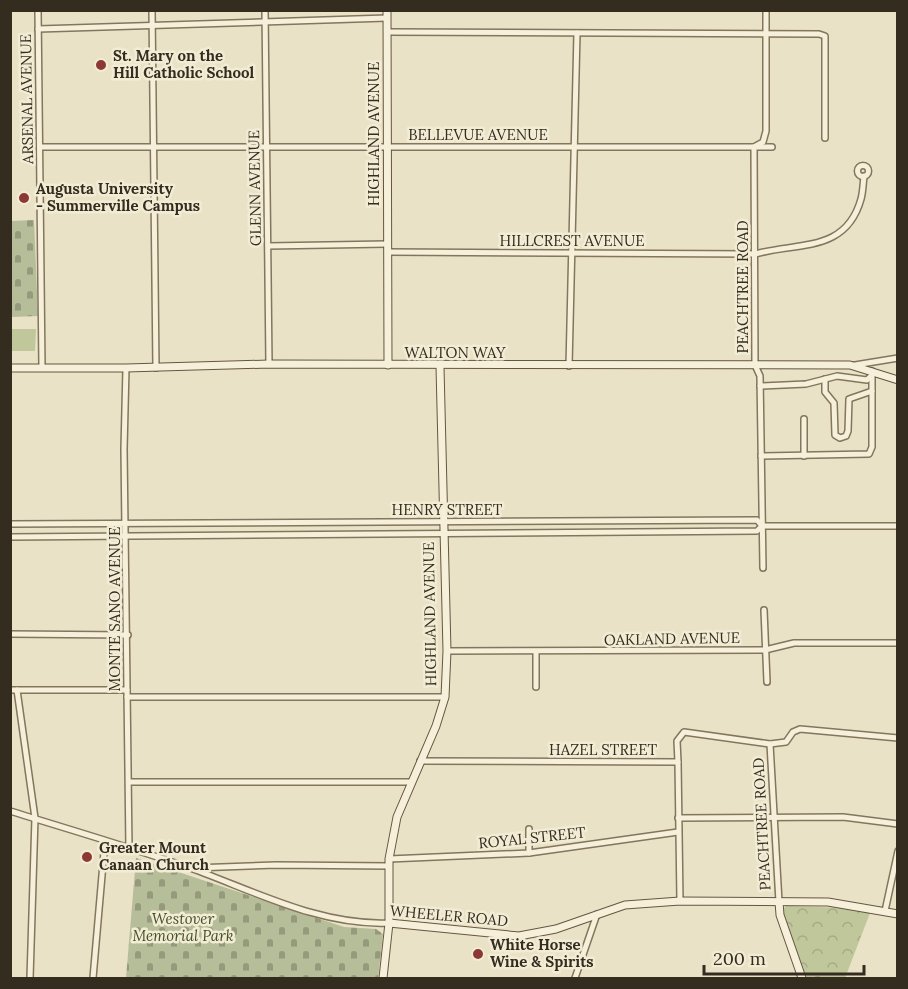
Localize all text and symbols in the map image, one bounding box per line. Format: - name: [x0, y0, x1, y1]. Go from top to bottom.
- street label: ARSENAL AVENUE: [16, 34, 37, 165]
- place label: St. Mary on the Hill Catholic School: [113, 46, 254, 82]
- marker: St. Mary on the Hill Catholic School: [94, 58, 108, 72]
- street label: HIGHLAND AVENUE: [364, 62, 383, 206]
- street label: BELLEVUE AVENUE: [408, 125, 548, 144]
- street label: GLENN AVENUE: [244, 130, 265, 246]
- place label: Augusta University - Summerville Campus: [36, 179, 200, 215]
- marker: Augusta University - Summerville Campus: [17, 191, 31, 205]
- street label: PEACHTREE ROAD: [733, 220, 752, 354]
- street label: HILLCREST AVENUE: [499, 231, 645, 250]
- street label: WALTON WAY: [405, 343, 506, 362]
- street label: HENRY STREET: [392, 500, 503, 519]
- street label: MONTE SANO AVENUE: [105, 527, 124, 691]
- street label: HIGHLAND AVENUE: [419, 542, 440, 686]
- street label: OAKLAND AVENUE: [604, 628, 740, 649]
- street label: HAZEL STREET: [549, 740, 657, 759]
- street label: PEACHTREE ROAD: [749, 757, 774, 891]
- street label: ROYAL STREET: [477, 822, 587, 853]
- place label: Greater Mount Canaan Church: [99, 838, 210, 874]
- marker: Greater Mount Canaan Church: [80, 850, 94, 864]
- street label: WHEELER ROAD: [389, 901, 509, 930]
- park label: Westover Memorial Park: [132, 909, 234, 945]
- place label: White Horse Wine & Spirits: [490, 935, 594, 971]
- scale bar: [704, 938, 864, 976]
- marker: White Horse Wine & Spirits: [471, 947, 485, 961]
- text: 200 m: [713, 947, 766, 970]

